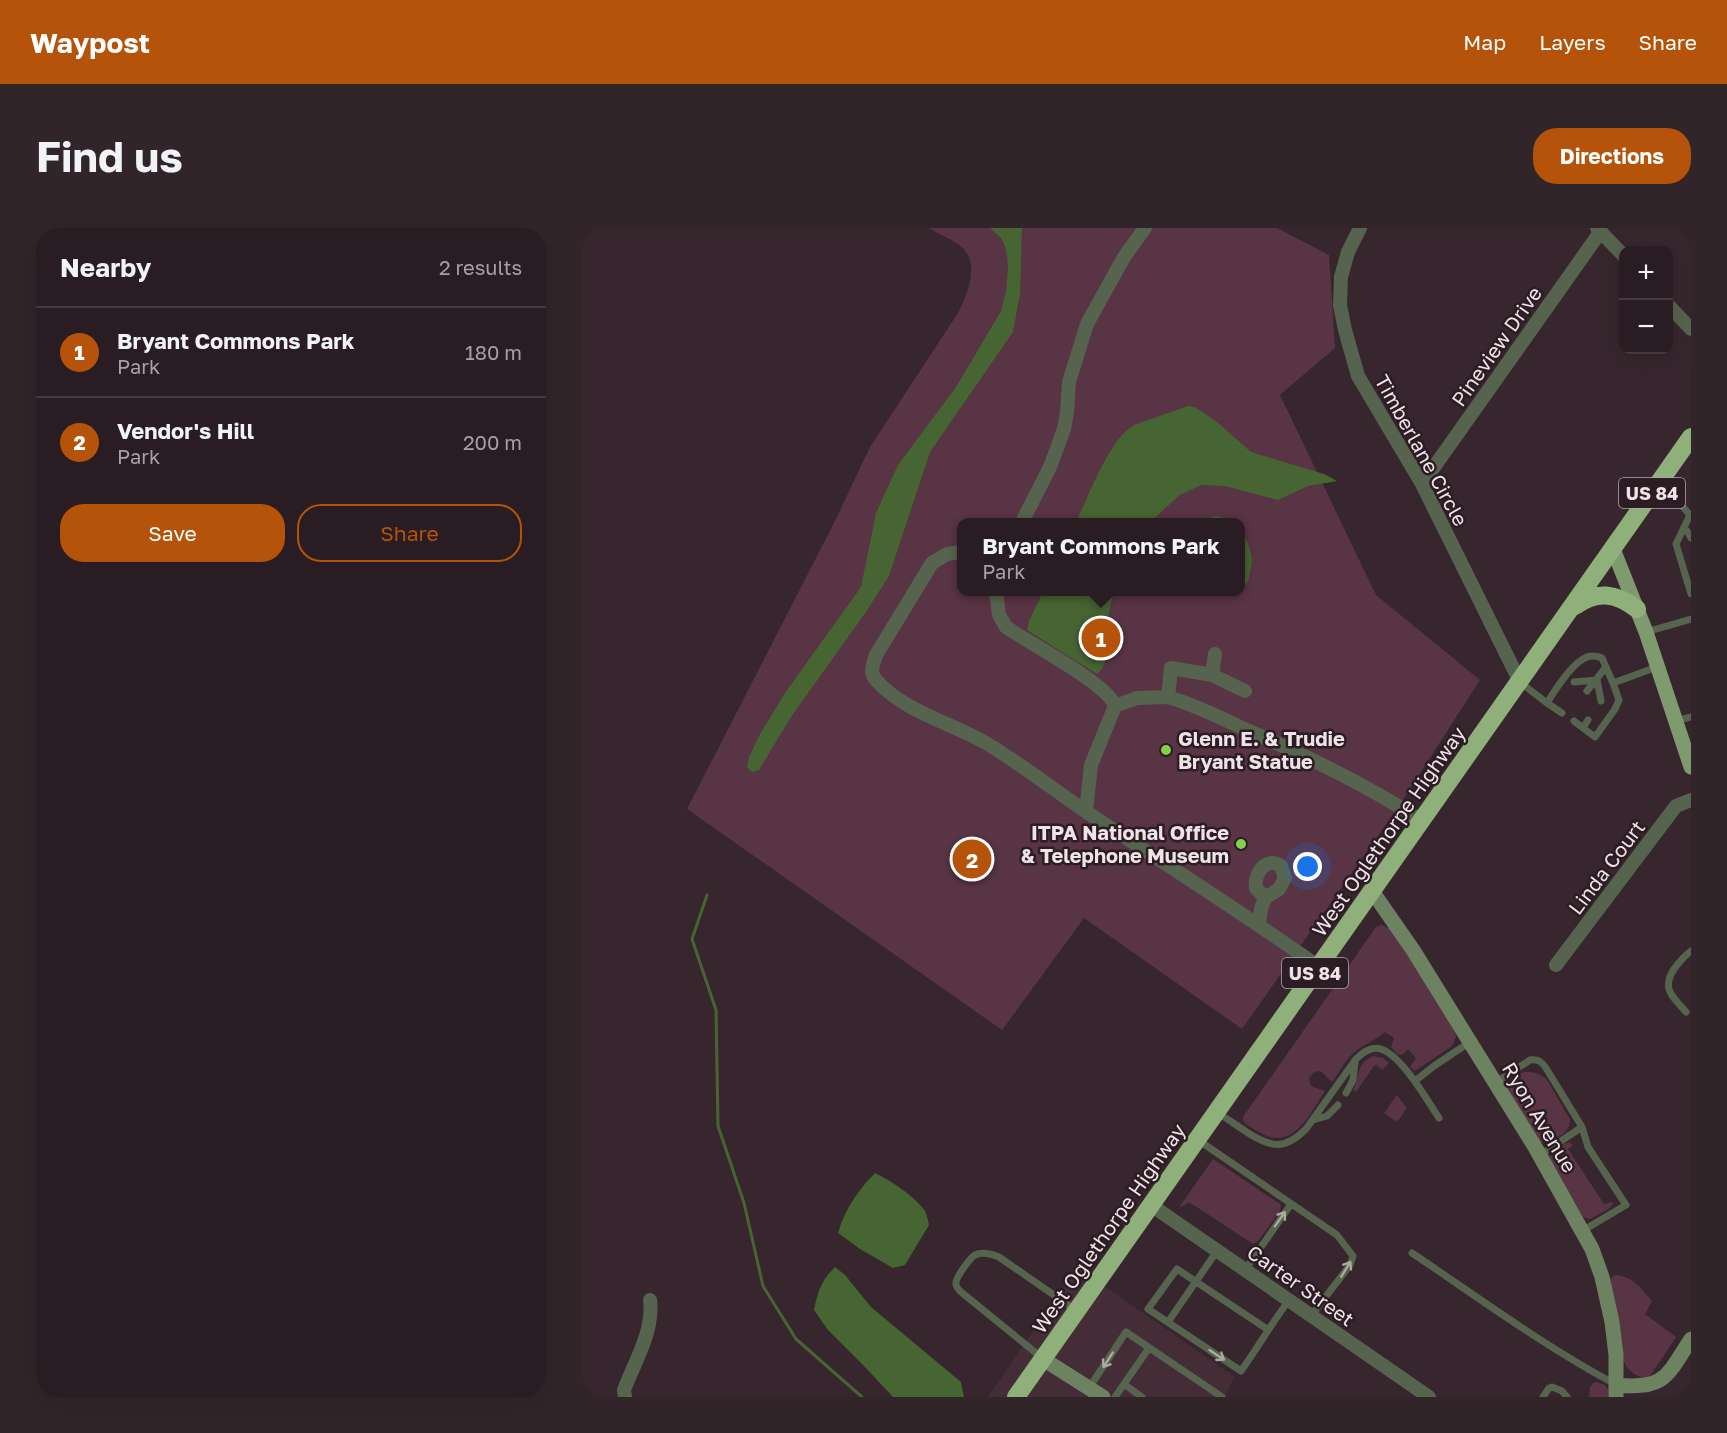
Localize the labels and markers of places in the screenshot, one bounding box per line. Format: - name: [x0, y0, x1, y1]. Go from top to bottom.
- pin: 1: [1082, 616, 1120, 660]
- place label: Glenn E. & Trudie Bryant Statue: [1178, 726, 1345, 773]
- marker: Glenn E. & Trudie Bryant Statue: [1159, 743, 1173, 757]
- place label: ITPA National Office & Telephone Museum: [1021, 820, 1229, 867]
- pin: 2: [952, 836, 992, 882]
- marker: ITPA National Office & Telephone Museum: [1234, 837, 1248, 851]

